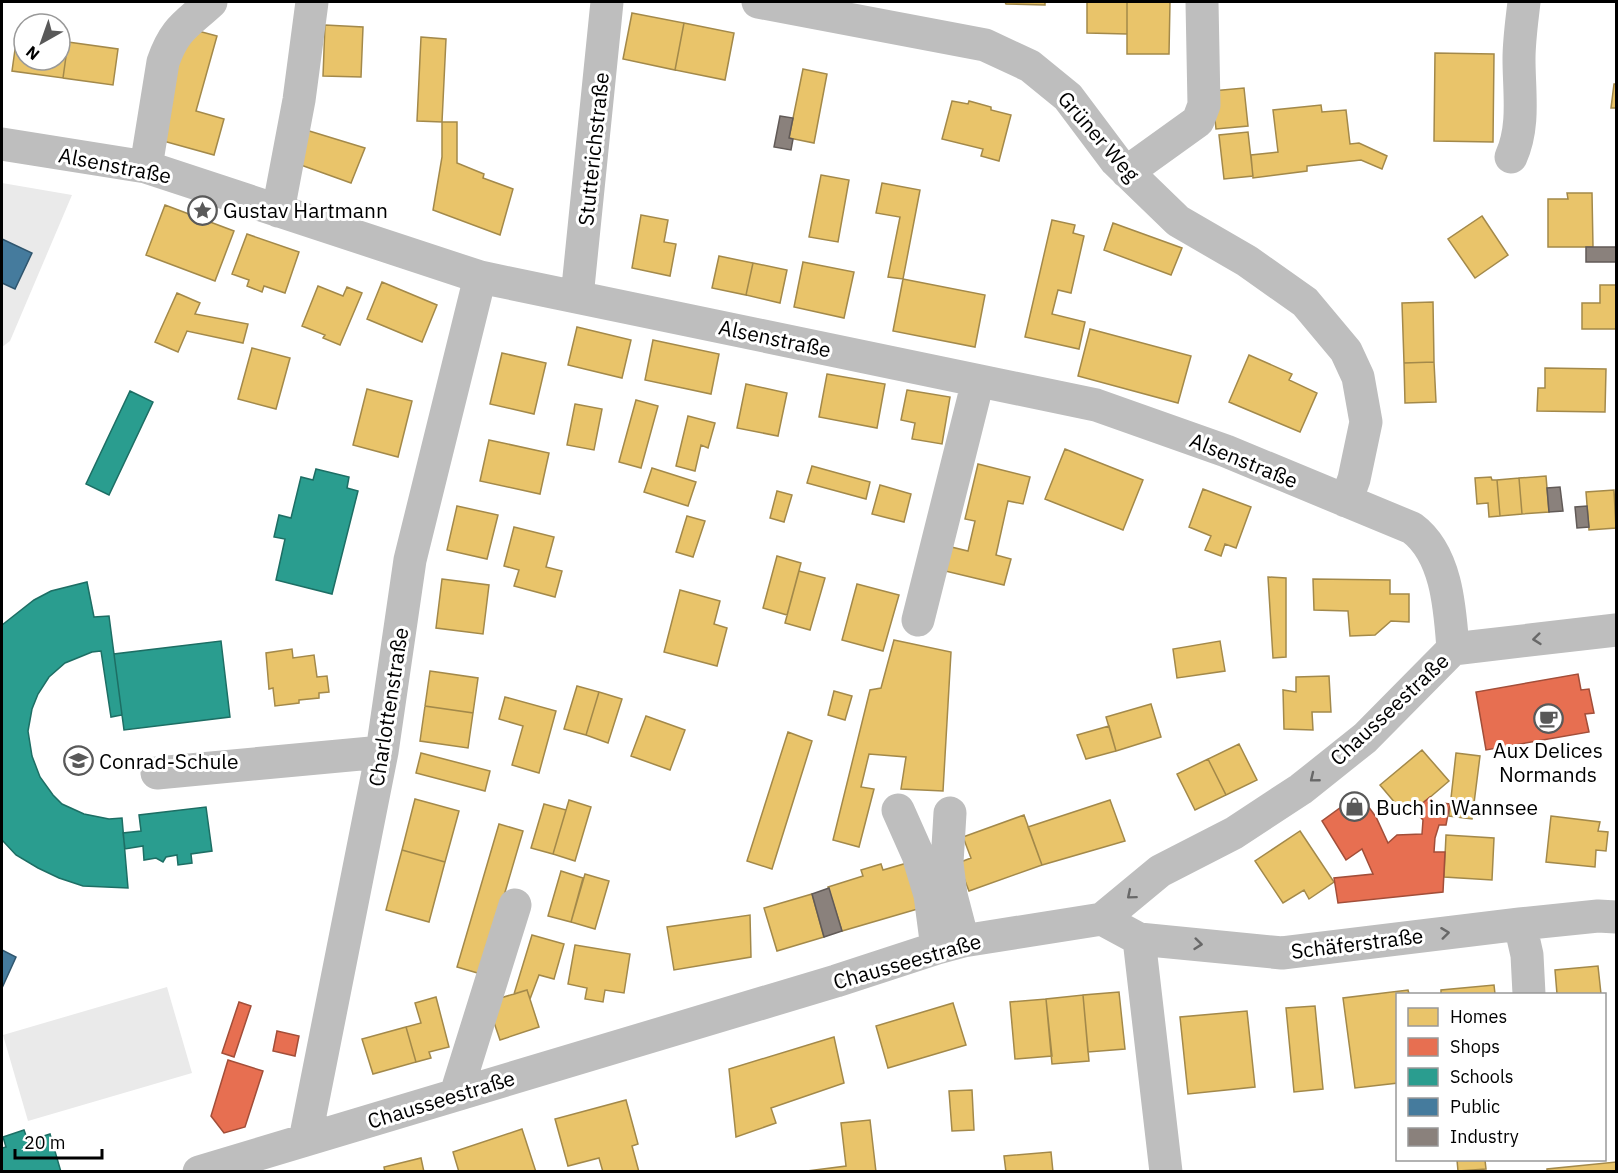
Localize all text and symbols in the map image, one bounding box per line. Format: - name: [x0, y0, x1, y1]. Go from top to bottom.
- north arrow: [12, 12, 72, 72]
- text: N: [21, 42, 43, 65]
- street label: Stutterichstraße: [571, 71, 615, 227]
- street label: Grüner Weg: [1052, 85, 1146, 187]
- street label: Alsenstraße: [56, 140, 174, 190]
- place icon: Gustav Hartmann: [186, 194, 218, 226]
- place label: Gustav Hartmann: [223, 196, 388, 224]
- street label: Alsenstraße: [716, 312, 834, 364]
- street label: Alsenstraße: [1186, 426, 1302, 494]
- street label: Charlottenstraße: [362, 626, 414, 788]
- one-way arrow: [1532, 632, 1541, 645]
- street label: Chausseestraße: [1324, 647, 1454, 771]
- cafe icon: Aux Delices Normands: [1532, 703, 1564, 735]
- place label: Aux Delices Normands: [1493, 736, 1603, 788]
- school or university icon: Conrad-Schule: [62, 745, 94, 777]
- place label: Conrad-Schule: [99, 747, 239, 775]
- one-way arrow: [1310, 771, 1321, 782]
- shop icon: Buch in Wannsee: [1339, 791, 1371, 823]
- place label: Buch in Wannsee: [1376, 793, 1538, 821]
- one-way arrow: [1127, 888, 1138, 899]
- street label: Schäferstraße: [1289, 921, 1425, 965]
- street label: Chausseestraße: [830, 926, 984, 996]
- one-way arrow: [1440, 927, 1449, 940]
- one-way arrow: [1193, 937, 1202, 950]
- legend: [1396, 993, 1606, 1161]
- text: Homes: [1450, 1005, 1507, 1028]
- text: Shops: [1450, 1035, 1500, 1058]
- street label: Chausseestraße: [364, 1063, 518, 1135]
- text: Schools: [1450, 1065, 1514, 1088]
- text: Public: [1450, 1095, 1500, 1118]
- scale bar: [15, 1122, 102, 1160]
- text: Industry: [1450, 1125, 1519, 1148]
- text: 20 m: [24, 1131, 66, 1154]

